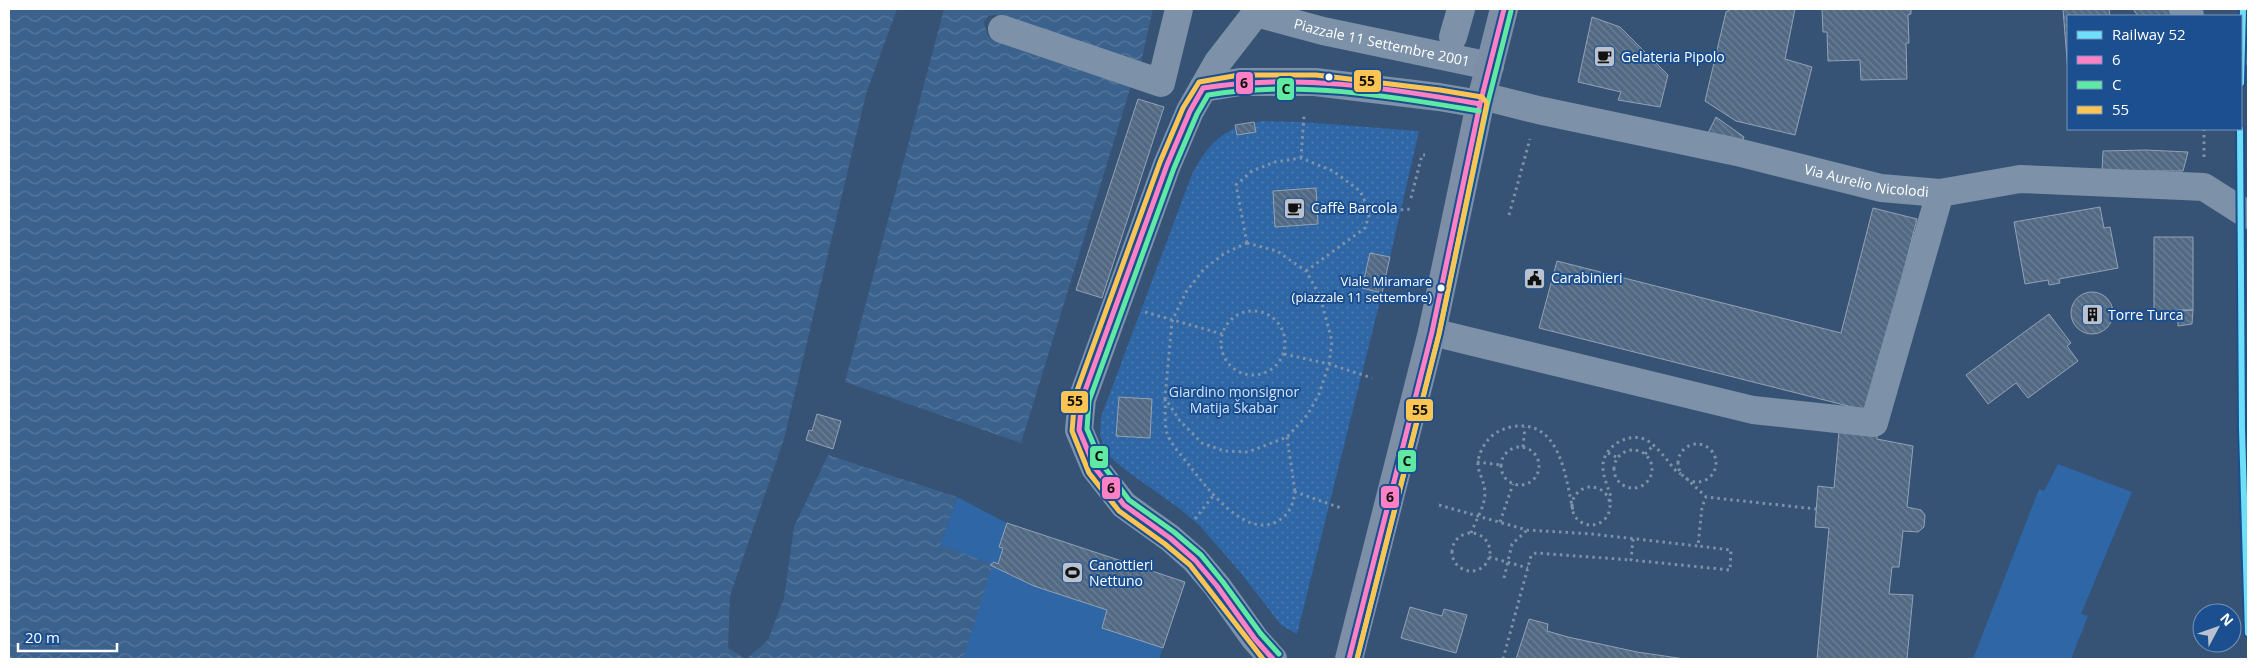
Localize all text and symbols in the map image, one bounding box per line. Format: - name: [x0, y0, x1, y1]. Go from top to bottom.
- street label: Piazzale 11 Settembre 2001: [1292, 14, 1472, 71]
- legend: [2067, 15, 2242, 130]
- text: Railway 52: [2112, 24, 2186, 44]
- cafe icon: Gelateria Pipolo: [1593, 45, 1617, 69]
- place label: Gelateria Pipolo: [1621, 47, 1725, 66]
- text: 6: [2112, 49, 2121, 69]
- line badge: 55: [1353, 69, 1382, 93]
- line badge: 6: [1235, 71, 1254, 95]
- text: 55: [1359, 71, 1375, 90]
- unlabelled marker: [1324, 72, 1334, 82]
- text: 6: [1240, 73, 1248, 92]
- text: C: [2112, 74, 2121, 94]
- line badge: C: [1276, 77, 1295, 101]
- text: C: [1282, 79, 1291, 98]
- text: 55: [2112, 99, 2129, 119]
- street label: Via Aurelio Nicolodi: [1802, 159, 1930, 201]
- cafe icon: Caffè Barcola: [1283, 196, 1307, 220]
- place label: Caffè Barcola: [1311, 198, 1398, 217]
- public building icon: Carabinieri: [1523, 266, 1547, 290]
- place label: Carabinieri: [1551, 268, 1622, 287]
- place label: Viale Miramare (piazzale 11 settembre): [1292, 272, 1432, 306]
- marker: Viale Miramare (piazzale 11 settembre): [1436, 283, 1446, 293]
- building icon: Torre Turca: [2080, 303, 2104, 327]
- place label: Torre Turca: [2108, 305, 2184, 324]
- park label: Giardino monsignor Matija Škabar: [1169, 382, 1300, 417]
- line badge: 55: [1060, 390, 1089, 414]
- text: 55: [1067, 391, 1083, 410]
- line badge: 55: [1405, 398, 1434, 422]
- text: 55: [1412, 400, 1428, 419]
- line badge: C: [1089, 445, 1109, 469]
- text: C: [1095, 446, 1104, 465]
- line badge: C: [1397, 449, 1417, 473]
- text: C: [1403, 451, 1412, 470]
- line badge: 6: [1101, 476, 1121, 500]
- text: 6: [1107, 478, 1115, 497]
- line badge: 6: [1380, 485, 1400, 509]
- text: 6: [1386, 487, 1394, 506]
- place label: Canottieri Nettuno: [1089, 555, 1153, 590]
- sports icon: Canottieri Nettuno: [1061, 561, 1085, 585]
- north arrow: [2192, 603, 2242, 653]
- text: N: [2216, 609, 2238, 630]
- scale bar: [18, 620, 116, 652]
- text: 20 m: [25, 627, 60, 647]

